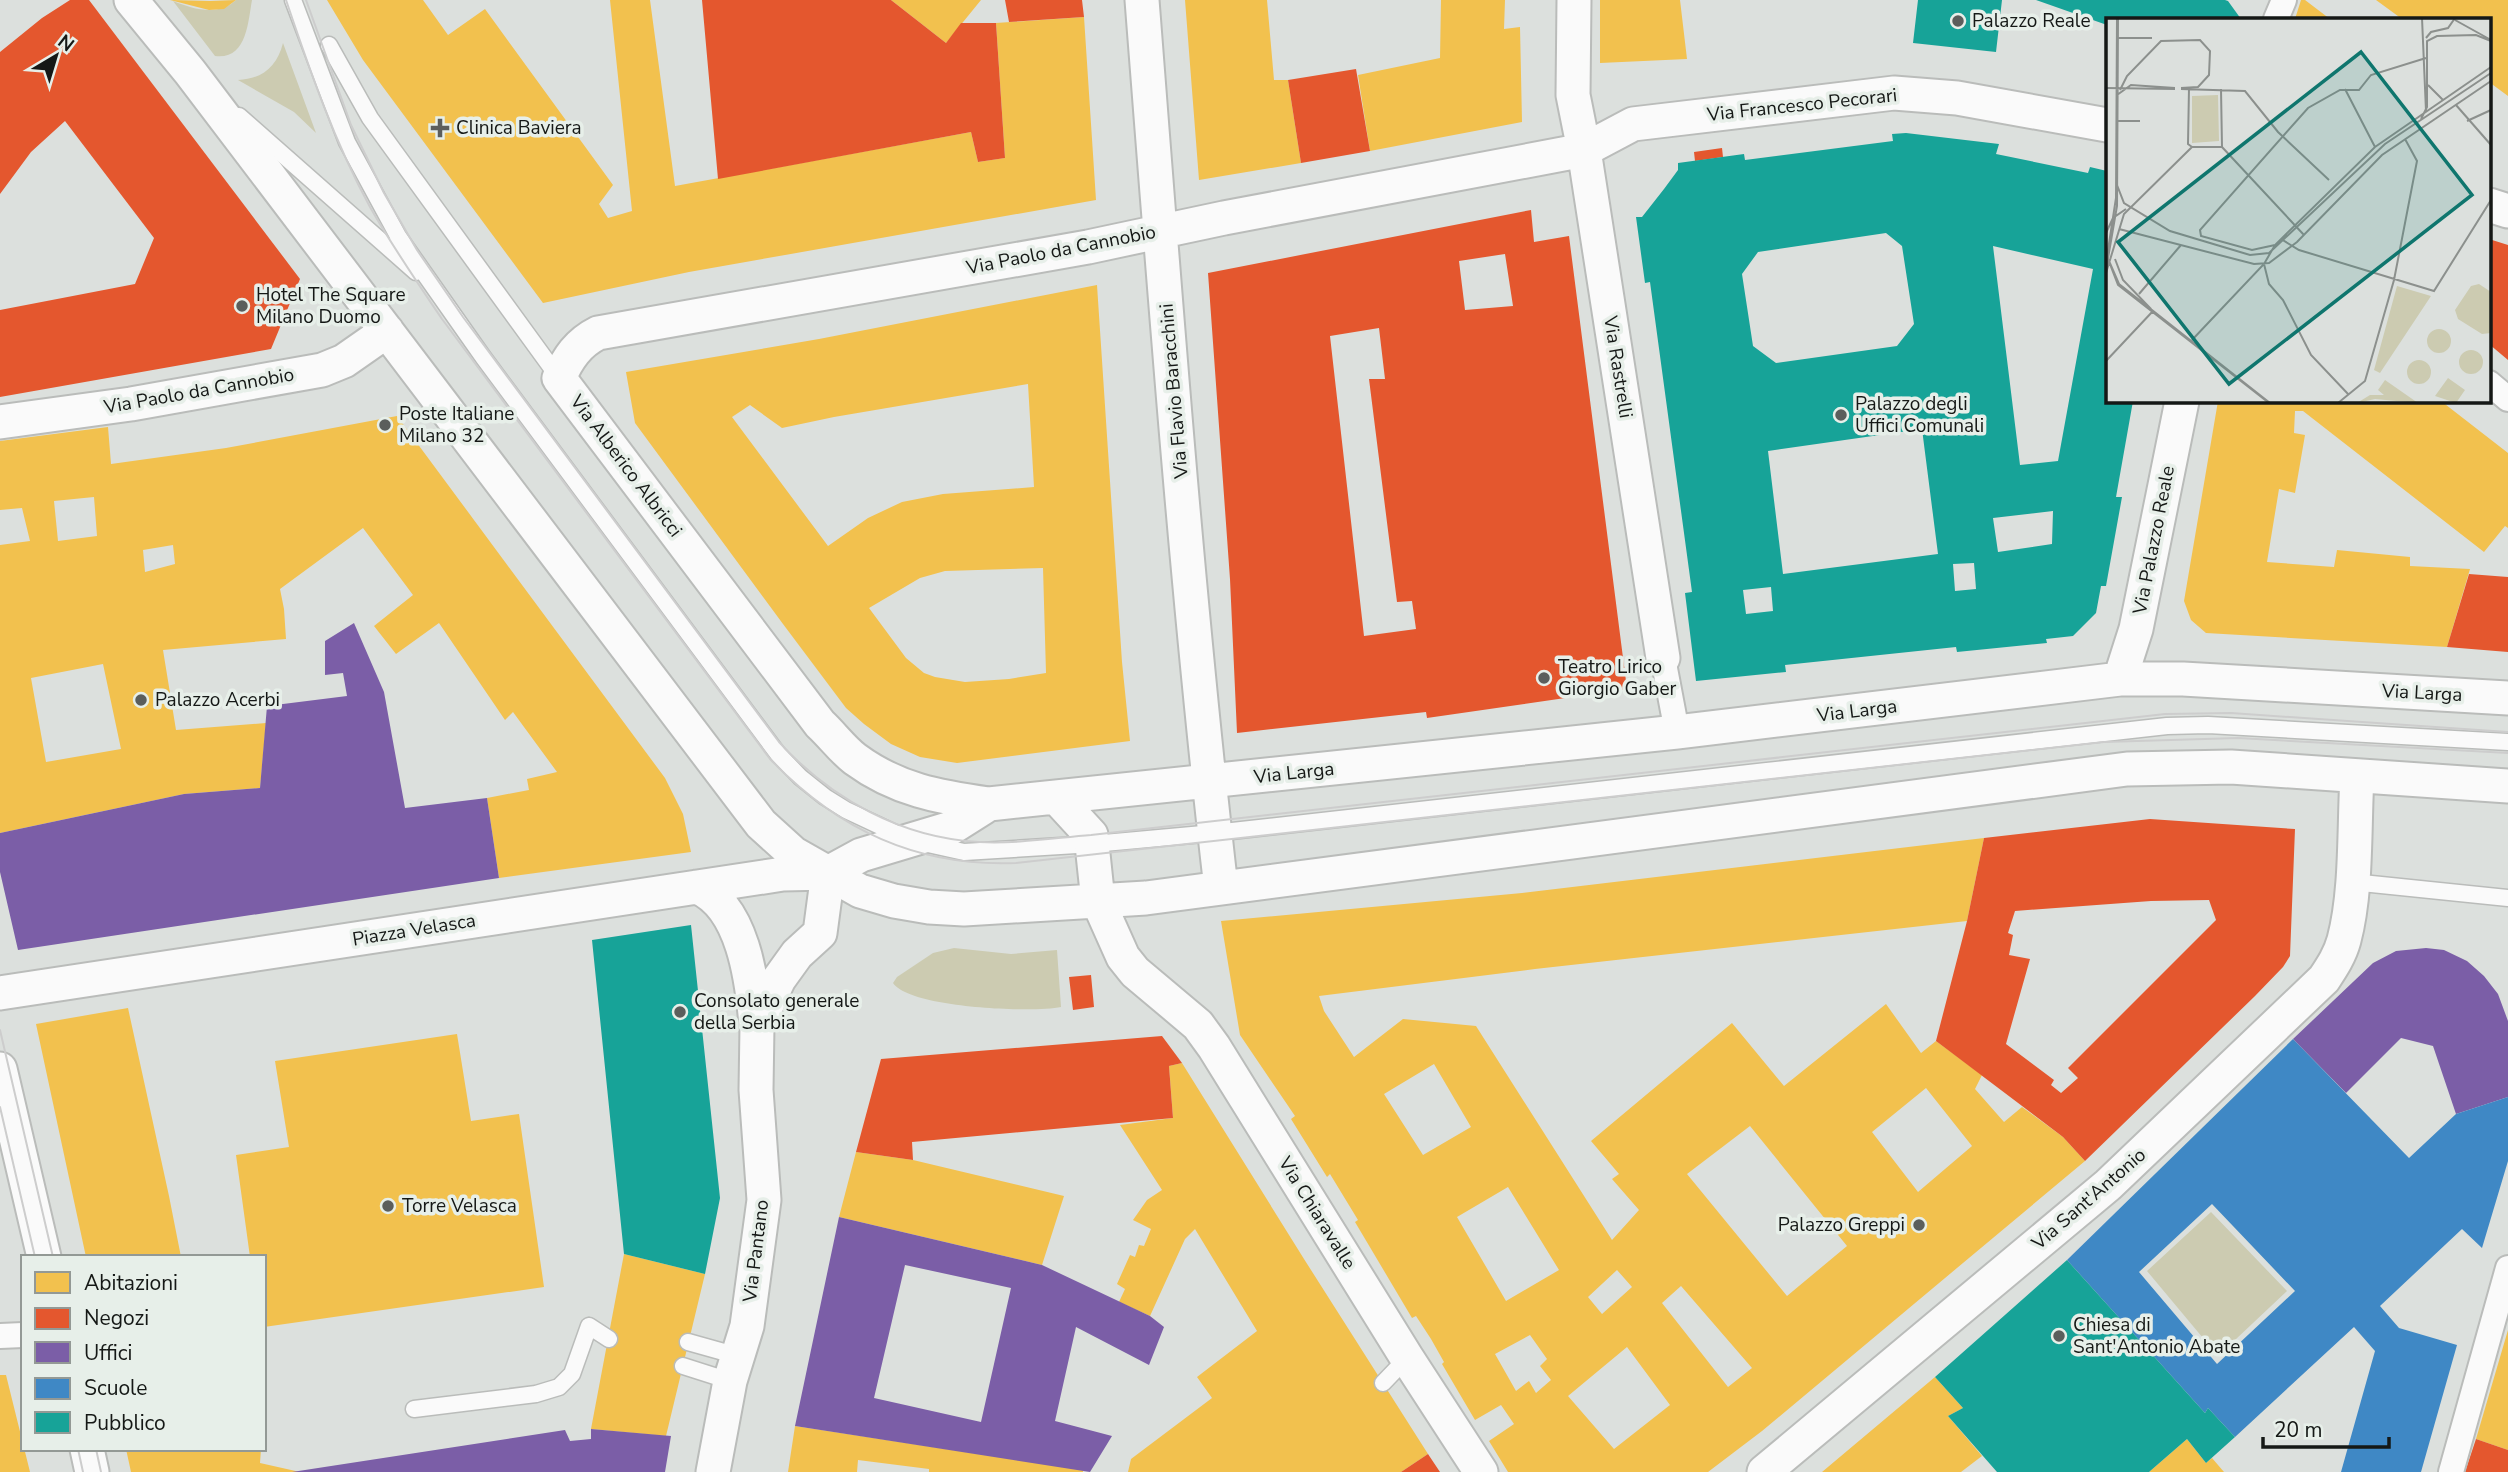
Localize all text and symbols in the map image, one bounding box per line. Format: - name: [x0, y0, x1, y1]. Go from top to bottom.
- place label: Palazzo Reale: [1972, 8, 2091, 34]
- marker: Palazzo Reale: [1950, 13, 1966, 29]
- inset map: [2106, 18, 2490, 402]
- north arrow: [21, 21, 91, 91]
- text: N: [52, 29, 79, 58]
- street label: Via Francesco Pecorari: [1705, 82, 1898, 128]
- place label: Clinica Baviera: [456, 115, 582, 141]
- marker: Clinica Baviera: [430, 118, 450, 138]
- street label: Via Paolo da Cannobio: [963, 219, 1158, 281]
- place label: Hotel The Square Milano Duomo: [256, 282, 406, 330]
- marker: Hotel The Square Milano Duomo: [234, 298, 250, 314]
- street label: Via Flavio Baracchini: [1153, 302, 1195, 481]
- street label: Via Rastrelli: [1597, 313, 1639, 420]
- street label: Via Paolo da Cannobio: [101, 361, 296, 421]
- street label: Via Alberico Albricci: [563, 389, 688, 542]
- place label: Palazzo degli Uffici Comunali: [1855, 391, 1984, 439]
- place label: Poste Italiane Milano 32: [399, 401, 514, 449]
- marker: Palazzo degli Uffici Comunali: [1833, 407, 1849, 423]
- marker: Poste Italiane Milano 32: [377, 417, 393, 433]
- street label: Via Palazzo Reale: [2127, 463, 2181, 618]
- place label: Teatro Lirico Giorgio Gaber: [1558, 654, 1676, 702]
- marker: Teatro Lirico Giorgio Gaber: [1536, 670, 1552, 686]
- street label: Via Larga: [2380, 678, 2463, 708]
- place label: Palazzo Acerbi: [155, 687, 280, 713]
- marker: Palazzo Acerbi: [133, 692, 149, 708]
- street label: Via Larga: [1814, 693, 1899, 729]
- street label: Via Larga: [1252, 756, 1336, 790]
- street label: Piazza Velasca: [350, 907, 478, 953]
- place label: Consolato generale della Serbia: [694, 988, 859, 1036]
- marker: Consolato generale della Serbia: [672, 1004, 688, 1020]
- street label: Via Sant'Antonio: [2026, 1142, 2152, 1256]
- street label: Via Chiaravalle: [1271, 1151, 1362, 1274]
- place label: Torre Velasca: [402, 1193, 517, 1219]
- marker: Torre Velasca: [380, 1198, 396, 1214]
- street label: Via Pantano: [737, 1198, 775, 1305]
- place label: Palazzo Greppi: [1778, 1212, 1905, 1238]
- marker: Palazzo Greppi: [1911, 1217, 1927, 1233]
- legend: [21, 1255, 266, 1451]
- text: Abitazioni: [84, 1269, 178, 1297]
- text: Negozi: [84, 1304, 149, 1332]
- place label: Chiesa di Sant'Antonio Abate: [2073, 1312, 2240, 1360]
- marker: Chiesa di Sant'Antonio Abate: [2051, 1328, 2067, 1344]
- text: Uffici: [84, 1339, 132, 1367]
- text: Scuole: [84, 1374, 147, 1402]
- scale bar: [2263, 1406, 2389, 1450]
- text: Pubblico: [84, 1409, 166, 1437]
- text: 20 m: [2274, 1416, 2323, 1444]

